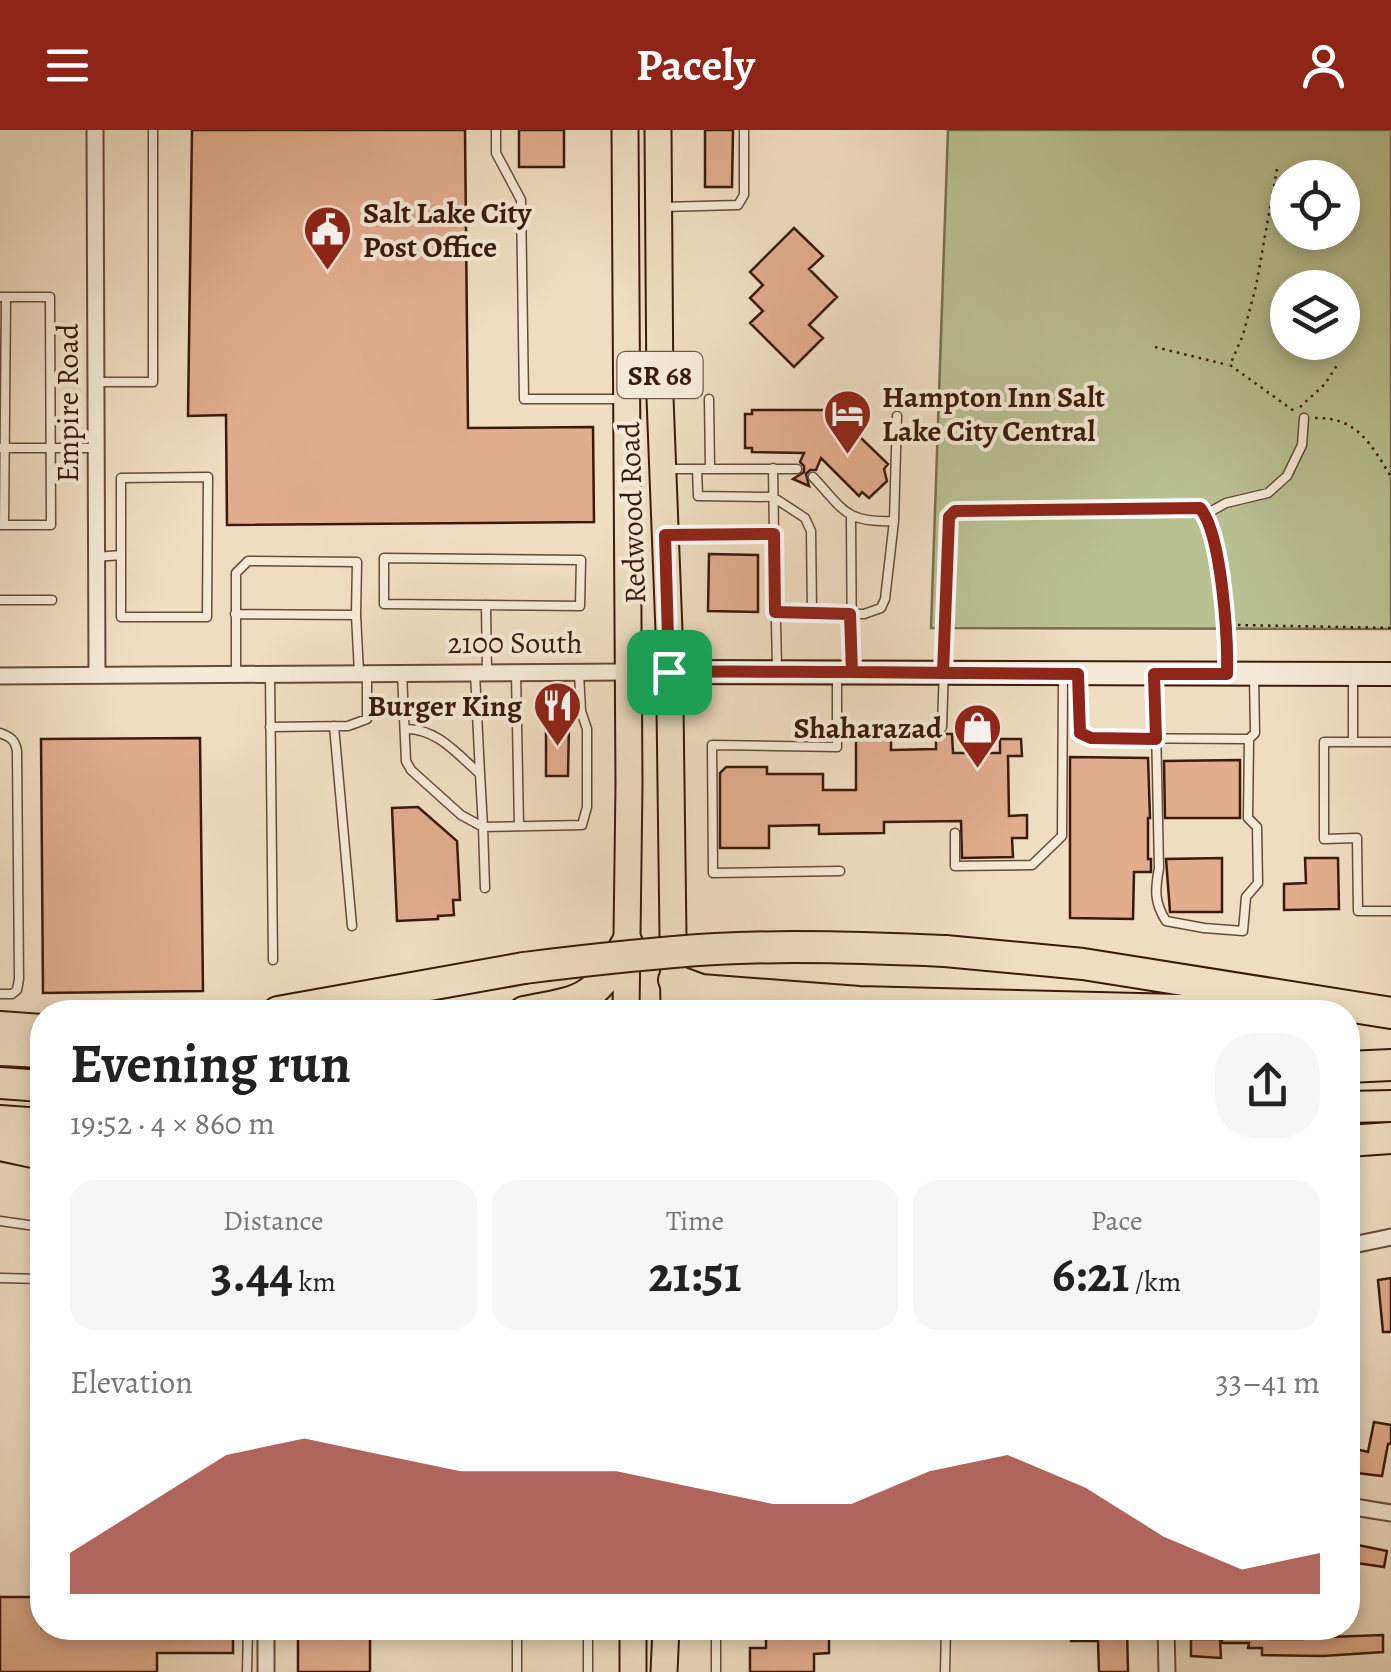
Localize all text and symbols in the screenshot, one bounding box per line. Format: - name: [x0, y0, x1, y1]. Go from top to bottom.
- text: Pacely: [636, 34, 755, 96]
- icon: menu: [40, 38, 95, 93]
- icon: person: [1296, 38, 1351, 93]
- map controls: [1270, 160, 1360, 360]
- button: locate: [1270, 160, 1360, 250]
- place label: Salt Lake City Post Office: [363, 193, 532, 267]
- public building icon: Salt Lake City Post Office: [302, 204, 354, 272]
- button: layers: [1270, 270, 1360, 360]
- street label: Empire Road: [48, 323, 88, 483]
- road number: SR 68: [618, 352, 702, 398]
- place label: Hampton Inn Salt Lake City Central: [882, 377, 1105, 451]
- hotel icon: Hampton Inn Salt Lake City Central: [821, 388, 873, 456]
- street label: Redwood Road: [609, 420, 655, 605]
- street label: 2100 South: [448, 623, 582, 663]
- pin: [627, 630, 712, 715]
- icon: arrive: [642, 645, 697, 700]
- restaurant icon: Burger King: [531, 680, 583, 748]
- place label: Burger King: [367, 686, 523, 726]
- shop icon: Shaharazad: [951, 702, 1003, 770]
- place label: Shaharazad: [794, 708, 943, 748]
- text: Evening run: [70, 1026, 351, 1101]
- button: share: [1215, 1033, 1320, 1138]
- text: 19:52 · 4 × 860 m: [70, 1101, 275, 1145]
- text: Distance: [223, 1202, 324, 1240]
- text: Time: [666, 1202, 724, 1240]
- text: Pace: [1091, 1202, 1143, 1240]
- text: 3.44: [211, 1240, 293, 1308]
- text: 21:51: [648, 1240, 742, 1308]
- text: 6:21: [1052, 1240, 1129, 1308]
- text: km: [293, 1263, 336, 1301]
- text: /km: [1129, 1263, 1181, 1301]
- text: Elevation: [70, 1360, 193, 1404]
- text: 33–41 m: [1216, 1360, 1320, 1404]

